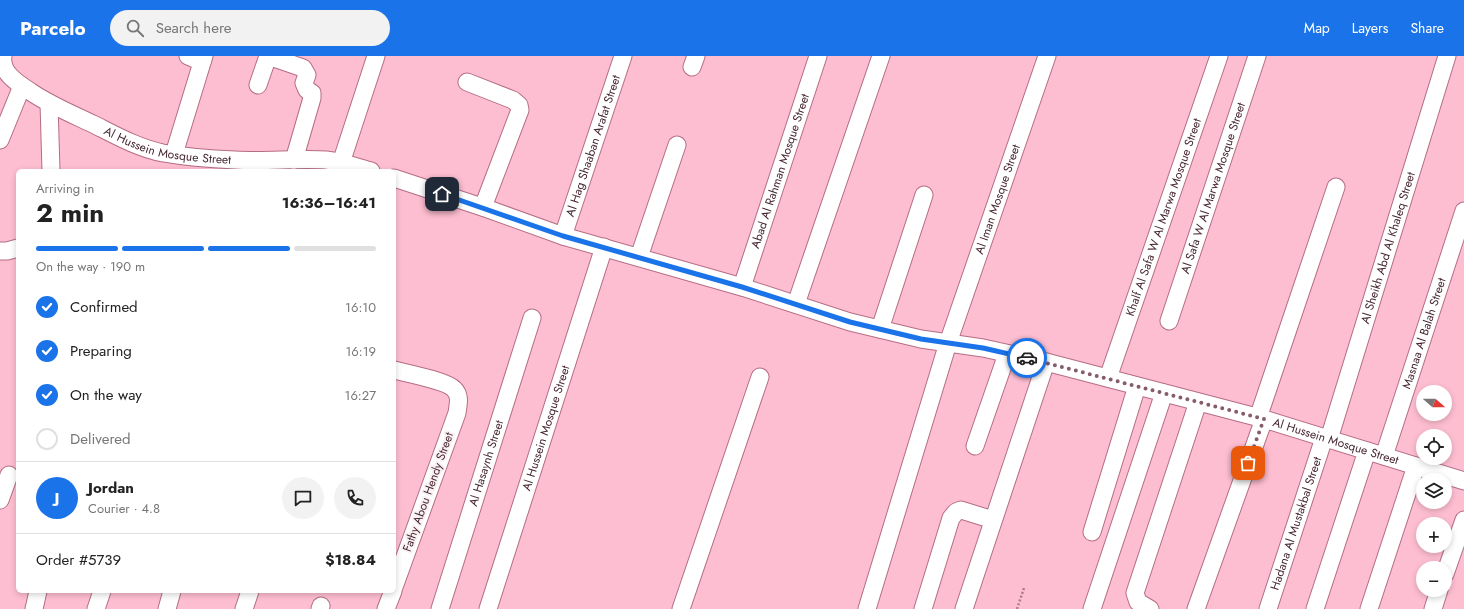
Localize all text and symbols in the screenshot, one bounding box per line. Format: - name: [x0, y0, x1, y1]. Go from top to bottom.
- search box: [110, 10, 390, 46]
- text: Parcelo: [20, 15, 86, 42]
- icon: search: [124, 17, 146, 39]
- text: Search here: [156, 17, 232, 39]
- text: Map: [1304, 18, 1330, 38]
- text: Layers: [1352, 18, 1388, 38]
- text: Share: [1410, 18, 1444, 38]
- street label: Al Hag Shaaban Arafat Street: [561, 73, 625, 219]
- street label: Abad Al Rahman Mosque Street: [746, 91, 814, 251]
- street label: Al Safa W Al Marwa Mosque Street: [1176, 100, 1250, 276]
- street label: Khalf Al Safa W Al Marwa Mosque Street: [1121, 116, 1206, 319]
- street label: Al Hussein Mosque Street: [101, 122, 232, 169]
- street label: Al Iman Mosque Street: [970, 142, 1025, 257]
- street label: Al Sheikh Abd Al Khaleq Street: [1356, 170, 1420, 326]
- pin: [425, 177, 459, 211]
- text: Arriving in: [36, 179, 94, 198]
- icon: home: [431, 183, 453, 205]
- text: 16:36–16:41: [282, 192, 376, 214]
- text: 2 min: [36, 194, 104, 232]
- text: On the way · 190 m: [36, 257, 145, 276]
- street label: Masnaa Al Balah Street: [1398, 275, 1451, 391]
- icon: check: [36, 296, 58, 318]
- text: Confirmed: [70, 296, 138, 318]
- text: 16:10: [345, 298, 376, 317]
- courier: [1007, 338, 1047, 378]
- icon: check: [36, 340, 58, 362]
- text: Preparing: [70, 340, 132, 362]
- text: 16:19: [345, 342, 376, 361]
- icon: car: [1016, 347, 1038, 369]
- street label: Al Hussein Mosque Street: [517, 363, 575, 493]
- icon: check: [36, 384, 58, 406]
- text: On the way: [70, 384, 142, 406]
- north arrow: [1416, 385, 1452, 421]
- map controls: [1416, 385, 1452, 597]
- text: 16:27: [345, 386, 376, 405]
- street label: Al Hussein Mosque Street: [1271, 413, 1401, 469]
- street label: Al Hasaynh Street: [464, 418, 508, 508]
- text: Delivered: [70, 428, 131, 450]
- button: locate: [1416, 429, 1452, 465]
- street label: Fathy Abou Hendy Street: [398, 430, 458, 554]
- pin: [1231, 446, 1265, 480]
- icon: bag: [1237, 452, 1259, 474]
- street label: Hadana Al Mustakbal Street: [1266, 454, 1326, 593]
- button: layers: [1416, 473, 1452, 509]
- text: Jordan: [88, 477, 134, 499]
- button: chat: [282, 477, 324, 519]
- button: phone: [334, 477, 376, 519]
- text: J: [55, 487, 59, 509]
- text: Courier · 4.8: [88, 499, 160, 518]
- button: +: [1416, 517, 1452, 553]
- text: Order #5739: [36, 549, 121, 571]
- text: $18.84: [325, 549, 376, 571]
- button: −: [1416, 561, 1452, 597]

